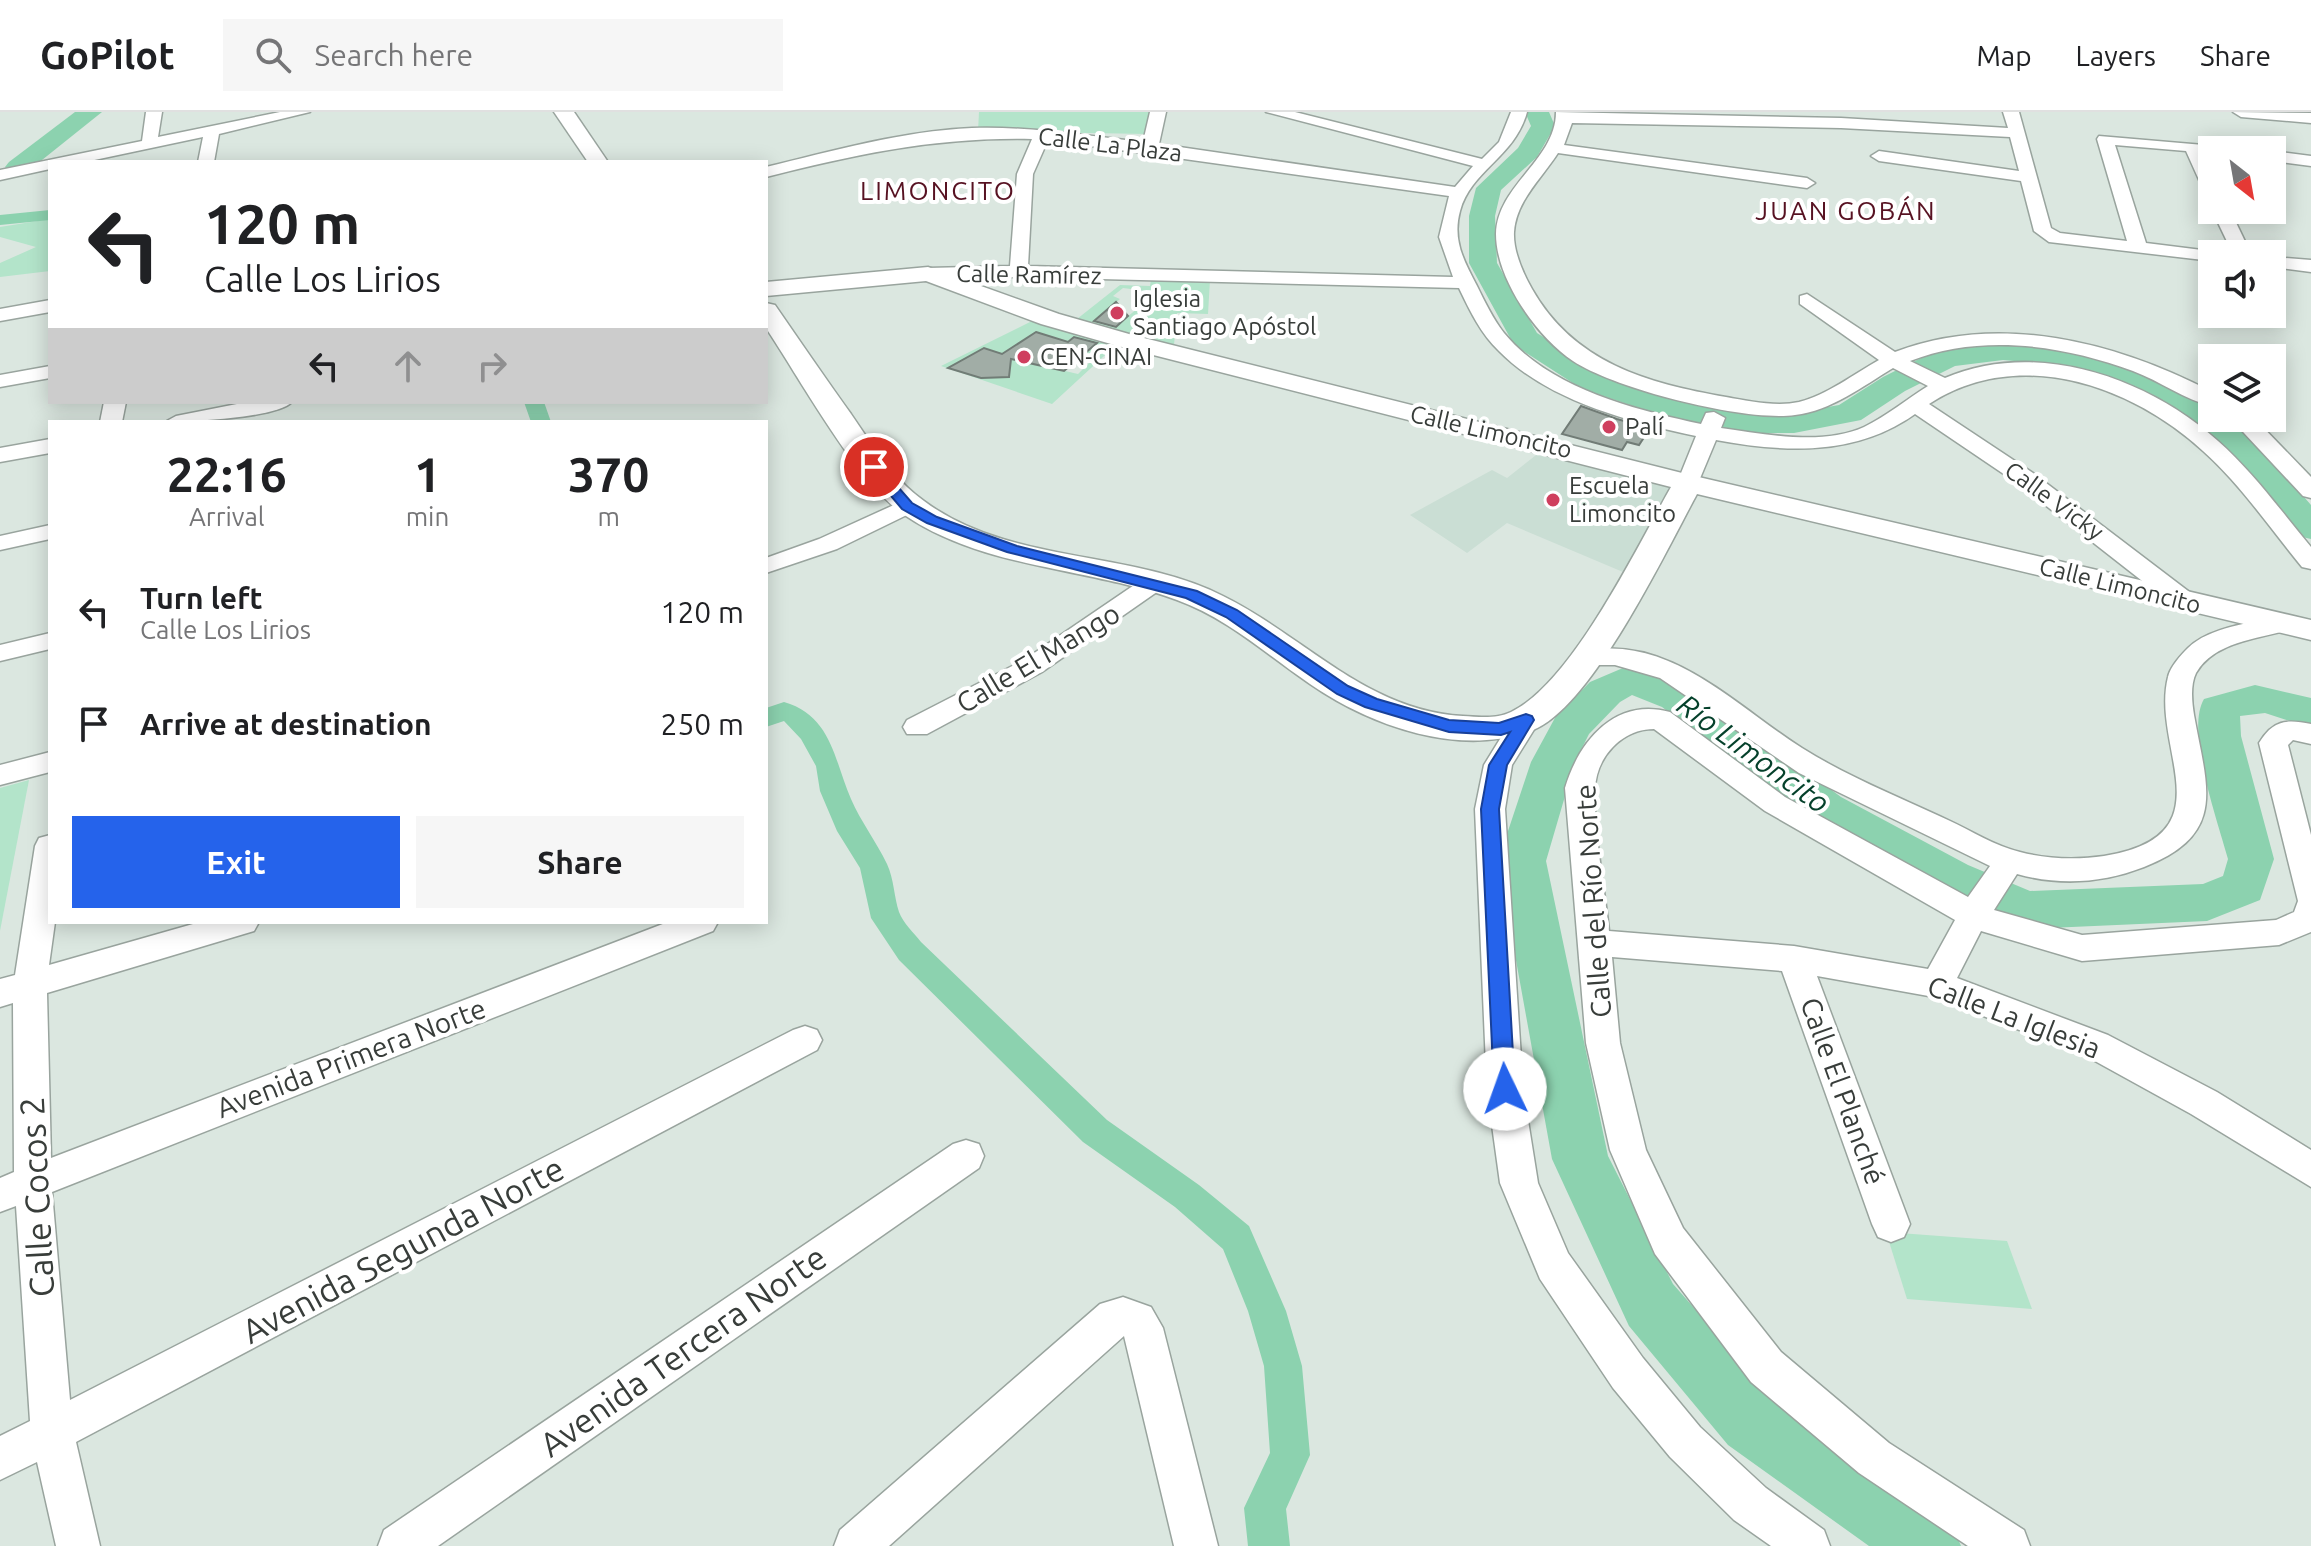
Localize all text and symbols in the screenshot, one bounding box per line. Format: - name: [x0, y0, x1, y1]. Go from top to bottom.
- search box: [223, 19, 783, 91]
- icon: search: [251, 33, 295, 77]
- text: GoPilot: [40, 34, 175, 76]
- text: Search here: [315, 38, 473, 72]
- text: Map: [1976, 40, 2032, 71]
- text: Layers: [2076, 40, 2156, 71]
- text: Share: [2200, 40, 2271, 71]
- street label: Calle La Plaza: [1037, 122, 1184, 167]
- north arrow: [2198, 136, 2286, 224]
- map controls: [2198, 136, 2286, 432]
- district label: LIMONCITO: [860, 176, 1016, 205]
- icon: left: [72, 192, 176, 296]
- text: 120 m: [204, 192, 360, 255]
- district label: JUAN GOBÁN: [1755, 195, 1937, 225]
- button: sound: [2198, 240, 2286, 328]
- text: Calle Los Lirios: [204, 258, 441, 299]
- street label: Calle Ramírez: [956, 260, 1102, 289]
- place label: Iglesia Santiago Apóstol: [1133, 285, 1316, 340]
- marker: Iglesia Santiago Apóstol: [1108, 304, 1126, 322]
- place label: CEN-CINAI: [1040, 343, 1152, 370]
- icon: left: [302, 344, 346, 388]
- icon: ahead: [386, 344, 430, 388]
- icon: right: [470, 344, 514, 388]
- button: layers: [2198, 344, 2286, 432]
- marker: CEN-CINAI: [1015, 348, 1033, 366]
- street label: Calle Limoncito: [1408, 400, 1575, 463]
- place label: Palí: [1625, 413, 1665, 440]
- marker: Palí: [1600, 418, 1618, 436]
- pin: [840, 433, 908, 501]
- icon: arrive: [852, 445, 896, 489]
- text: 22:16: [167, 447, 287, 501]
- text: 1: [414, 447, 441, 501]
- text: 370: [568, 447, 649, 501]
- street label: Calle Vicky: [2000, 456, 2109, 546]
- place label: Escuela Limoncito: [1569, 472, 1676, 527]
- marker: Escuela Limoncito: [1544, 491, 1562, 509]
- text: Arrival: [189, 502, 265, 531]
- text: min: [406, 502, 449, 531]
- text: m: [597, 502, 620, 531]
- street label: Calle Limoncito: [2037, 552, 2204, 619]
- text: Turn left: [140, 581, 262, 615]
- icon: left: [72, 590, 116, 634]
- text: 120 m: [660, 595, 744, 629]
- street label: Calle El Mango: [951, 597, 1125, 718]
- text: Calle Los Lirios: [140, 615, 311, 644]
- water label: Río Limoncito: [1671, 687, 1836, 819]
- icon: arrive: [72, 702, 116, 746]
- text: Arrive at destination: [140, 707, 432, 741]
- text: 250 m: [660, 707, 744, 741]
- street label: Calle del Río Norte: [1569, 783, 1616, 1019]
- button: Exit: [72, 816, 400, 908]
- button: Share: [416, 816, 744, 908]
- street label: Calle La Iglesia: [1923, 969, 2105, 1064]
- street label: Avenida Primera Norte: [212, 992, 490, 1123]
- street label: Calle El Planché: [1795, 993, 1892, 1188]
- position arrow: [1463, 1047, 1547, 1131]
- street label: Calle Cocos 2: [12, 1096, 60, 1298]
- street label: Avenida Segunda Norte: [235, 1148, 570, 1350]
- street label: Avenida Tercera Norte: [532, 1237, 833, 1463]

